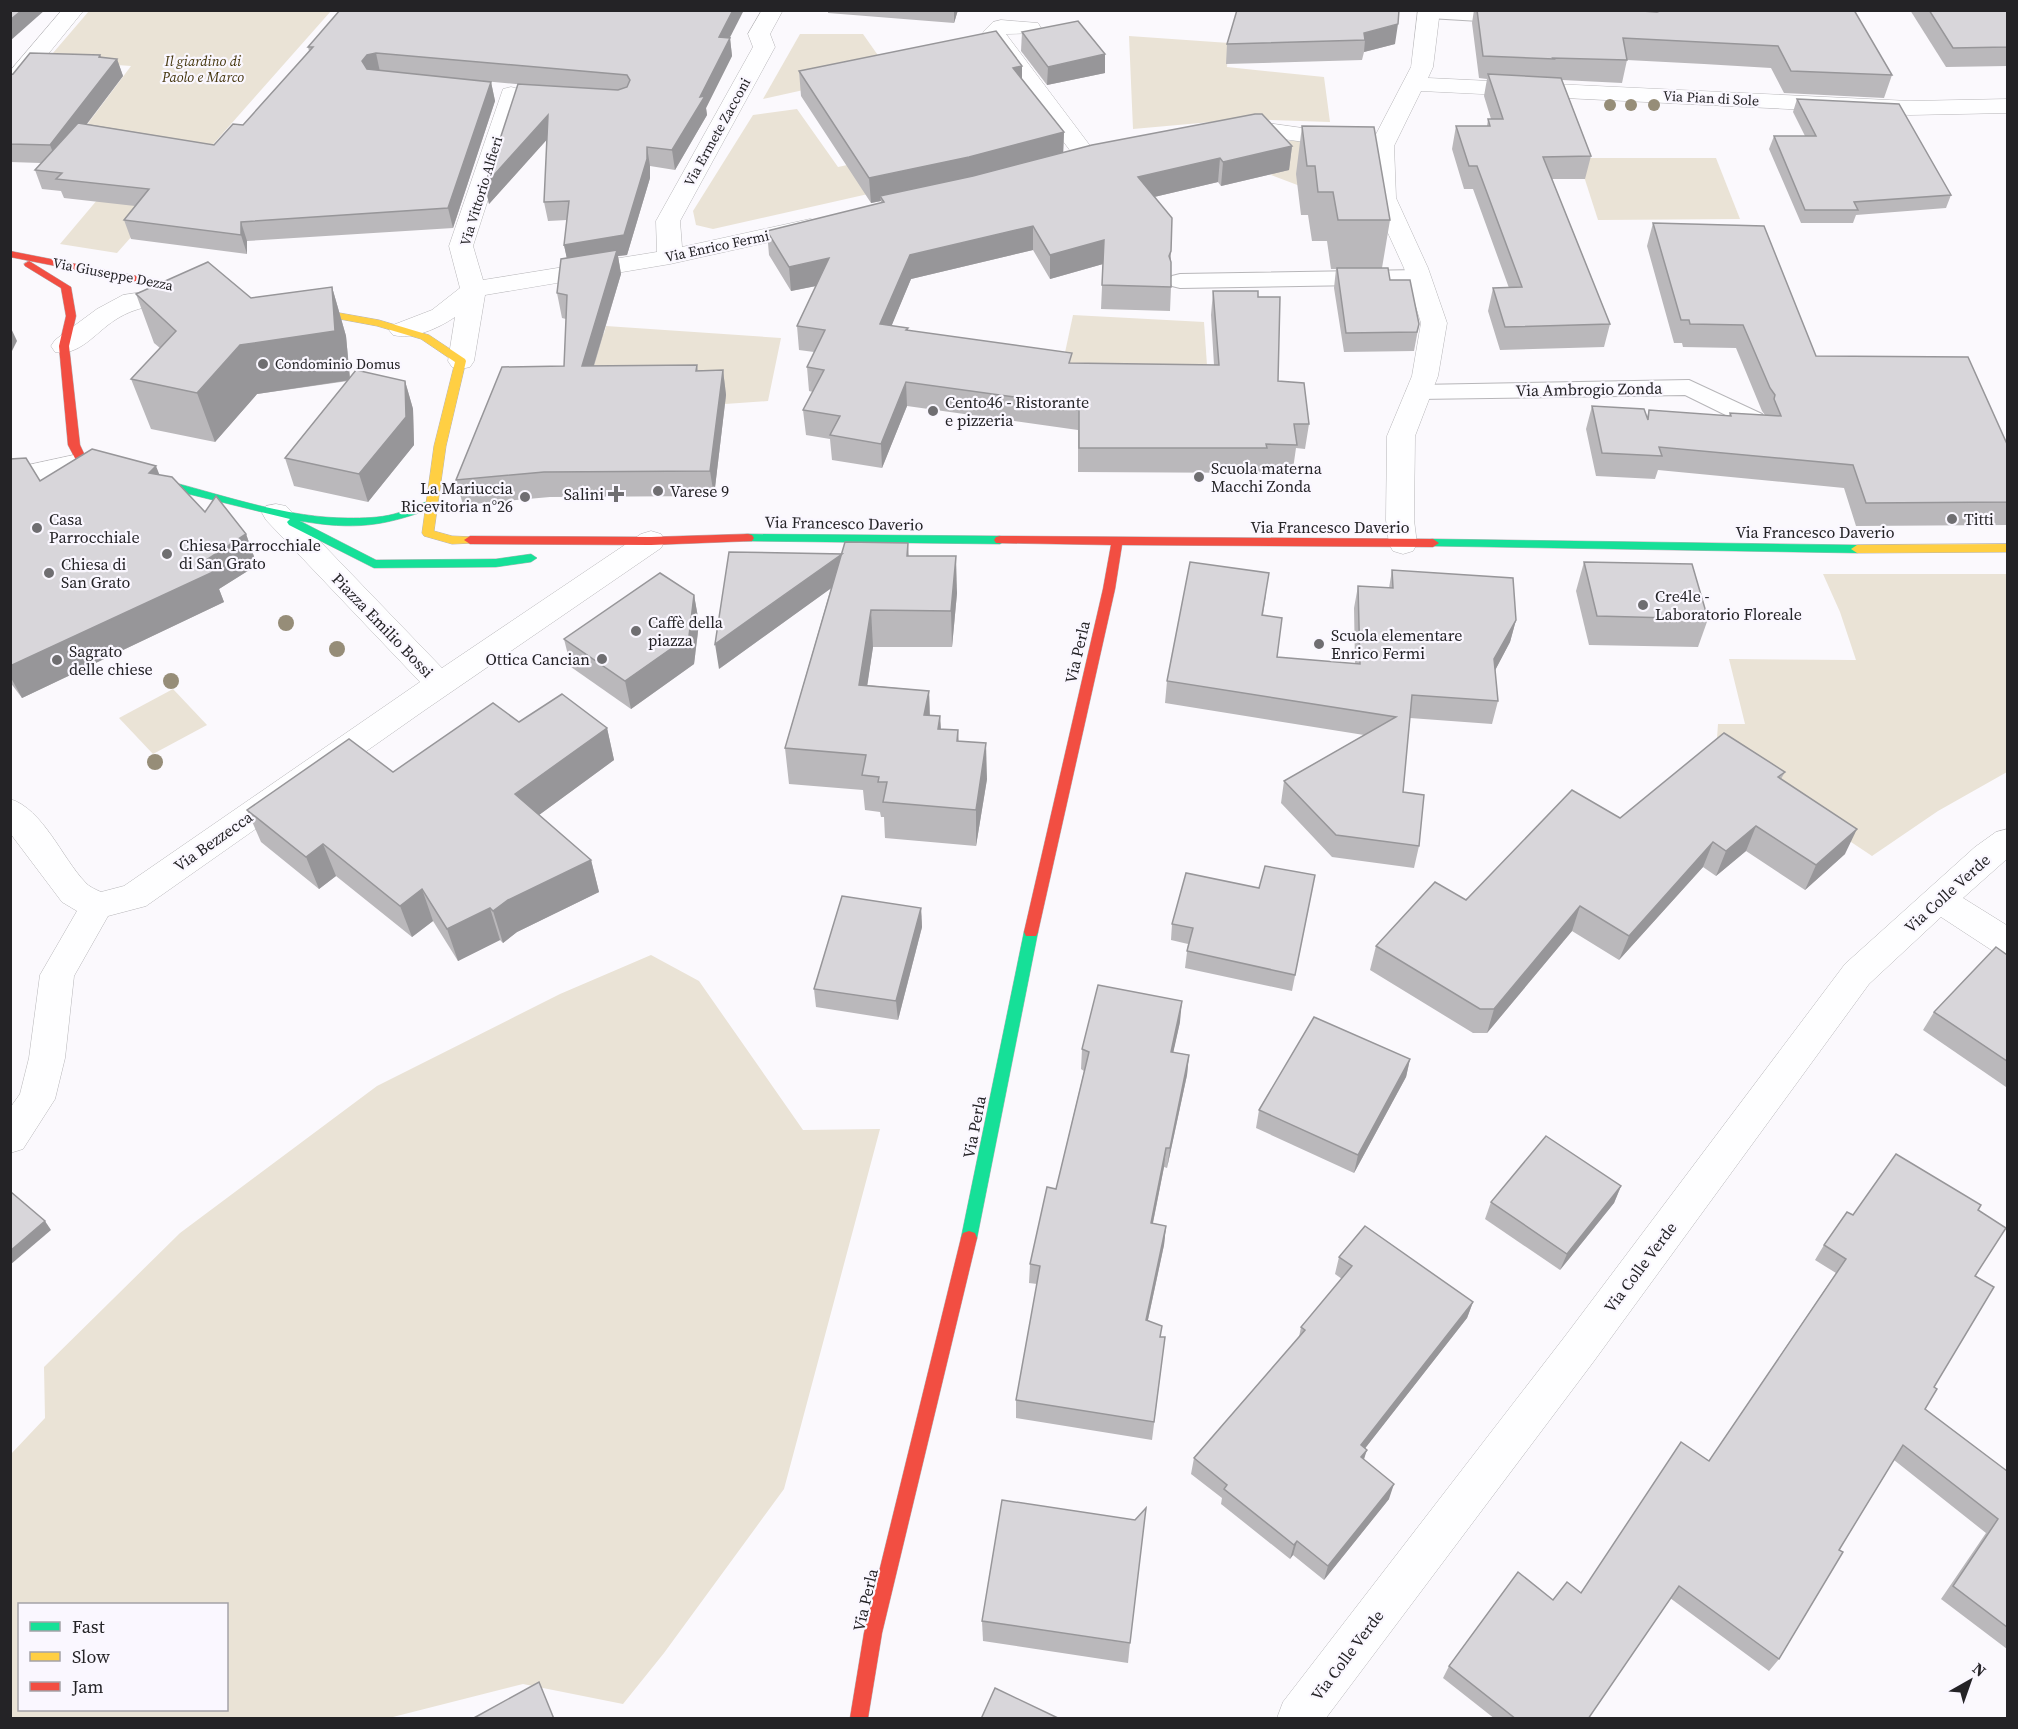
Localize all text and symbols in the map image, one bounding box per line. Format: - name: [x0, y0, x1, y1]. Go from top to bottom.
- park label: Il giardino di Paolo e Marco: [161, 51, 244, 87]
- street label: Via Ermete Zacconi: [679, 74, 755, 190]
- street label: Via Pian di Sole: [1662, 85, 1760, 111]
- street label: Via Vittorio Alfieri: [455, 134, 507, 248]
- street label: Via Enrico Fermi: [663, 225, 771, 267]
- street label: Via Giuseppe Dezza: [51, 253, 176, 296]
- place label: Condominio Domus: [275, 354, 400, 374]
- marker: Condominio Domus: [256, 357, 270, 371]
- street label: Via Ambrogio Zonda: [1516, 377, 1663, 401]
- place label: Cento46 - Ristorante e pizzeria: [945, 391, 1089, 431]
- marker: Cento46 - Ristorante e pizzeria: [926, 404, 940, 418]
- place label: Scuola materna Macchi Zonda: [1211, 457, 1323, 497]
- marker: Scuola materna Macchi Zonda: [1192, 470, 1206, 484]
- place label: La Mariuccia Ricevitoria n°26: [401, 477, 514, 517]
- place label: Varese 9: [670, 480, 729, 502]
- place label: Salini: [564, 483, 604, 505]
- marker: Varese 9: [651, 484, 665, 498]
- marker: Salini: [609, 487, 623, 501]
- marker: La Mariuccia Ricevitoria n°26: [518, 490, 532, 504]
- place label: Casa Parrocchiale: [49, 508, 140, 548]
- place label: Titti: [1964, 508, 1994, 530]
- street label: Via Francesco Daverio: [764, 511, 924, 535]
- marker: Titti: [1945, 512, 1959, 526]
- street label: Via Francesco Daverio: [1251, 516, 1410, 538]
- marker: Casa Parrocchiale: [30, 521, 44, 535]
- street label: Via Francesco Daverio: [1736, 521, 1895, 543]
- place label: Chiesa Parrocchiale di San Grato: [179, 534, 321, 574]
- marker: Chiesa Parrocchiale di San Grato: [160, 547, 174, 561]
- place label: Chiesa di San Grato: [61, 553, 131, 593]
- marker: Chiesa di San Grato: [42, 566, 56, 580]
- street label: Piazza Emilio Bossi: [327, 568, 439, 682]
- place label: Cre4le - Laboratorio Floreale: [1655, 585, 1802, 625]
- marker: Cre4le - Laboratorio Floreale: [1636, 598, 1650, 612]
- place label: Caffè della piazza: [648, 611, 724, 651]
- street label: Via Perla: [1059, 618, 1095, 685]
- marker: Caffè della piazza: [629, 624, 643, 638]
- place label: Scuola elementare Enrico Fermi: [1331, 624, 1462, 664]
- marker: Scuola elementare Enrico Fermi: [1312, 637, 1326, 651]
- place label: Sagrato delle chiese: [69, 640, 153, 680]
- place label: Ottica Cancian: [486, 648, 590, 670]
- marker: Ottica Cancian: [595, 652, 609, 666]
- marker: Sagrato delle chiese: [50, 653, 64, 667]
- street label: Via Bezzecca: [169, 805, 258, 876]
- street label: Via Colle Verde: [1899, 849, 1995, 937]
- street label: Via Perla: [957, 1093, 991, 1160]
- street label: Via Colle Verde: [1599, 1217, 1681, 1317]
- street label: Via Perla: [847, 1566, 883, 1633]
- legend: [18, 1603, 228, 1711]
- street label: Via Colle Verde: [1306, 1605, 1388, 1705]
- text: Fast: [72, 1614, 105, 1639]
- text: Slow: [72, 1644, 110, 1669]
- north arrow: [1940, 1651, 2000, 1711]
- text: N: [1968, 1657, 1991, 1682]
- text: Jam: [71, 1674, 104, 1699]

